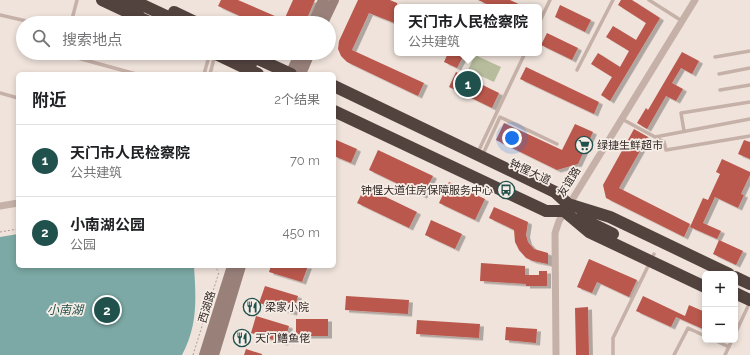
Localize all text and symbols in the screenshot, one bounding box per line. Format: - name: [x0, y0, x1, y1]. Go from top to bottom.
- popup: [394, 4, 542, 56]
- text: 天门市人民检察院: [408, 13, 528, 31]
- search box: [16, 16, 336, 60]
- icon: search: [30, 27, 52, 49]
- text: 搜索地点: [62, 31, 122, 49]
- text: 公共建筑: [408, 34, 460, 49]
- pin: 1: [455, 69, 481, 99]
- text: 附近: [32, 90, 66, 110]
- text: 2个结果: [274, 92, 320, 107]
- your location: [502, 128, 522, 148]
- supermarket icon: 绿捷生鲜超市: [574, 135, 594, 155]
- place label: 绿捷生鲜超市: [597, 139, 663, 152]
- text: 天门市人民检察院: [70, 144, 190, 162]
- text: 1: [42, 153, 48, 168]
- text: 70 m: [290, 153, 320, 168]
- street label: 钟惺大道: [507, 157, 553, 187]
- text: 公共建筑: [70, 165, 122, 180]
- street label: 友谊路: [555, 165, 583, 199]
- bus stop icon: 钟惺大道住房保障服务中心: [496, 180, 516, 200]
- place label: 钟惺大道住房保障服务中心: [361, 184, 493, 197]
- text: 小南湖公园: [70, 216, 145, 234]
- text: 2: [41, 225, 49, 240]
- text: 450 m: [283, 225, 320, 240]
- text: 公园: [70, 237, 96, 252]
- map controls: [702, 271, 738, 343]
- button: +: [702, 271, 738, 307]
- street label: 西湖路: [196, 289, 218, 325]
- pin: 2: [94, 295, 120, 325]
- restaurant icon: 梁家小院: [242, 297, 262, 317]
- place label: 梁家小院: [265, 301, 309, 314]
- water label: 小南湖: [47, 303, 85, 317]
- button: −: [702, 307, 738, 343]
- restaurant icon: 天门鳝鱼佬: [232, 328, 252, 348]
- place label: 天门鳝鱼佬: [255, 332, 310, 345]

